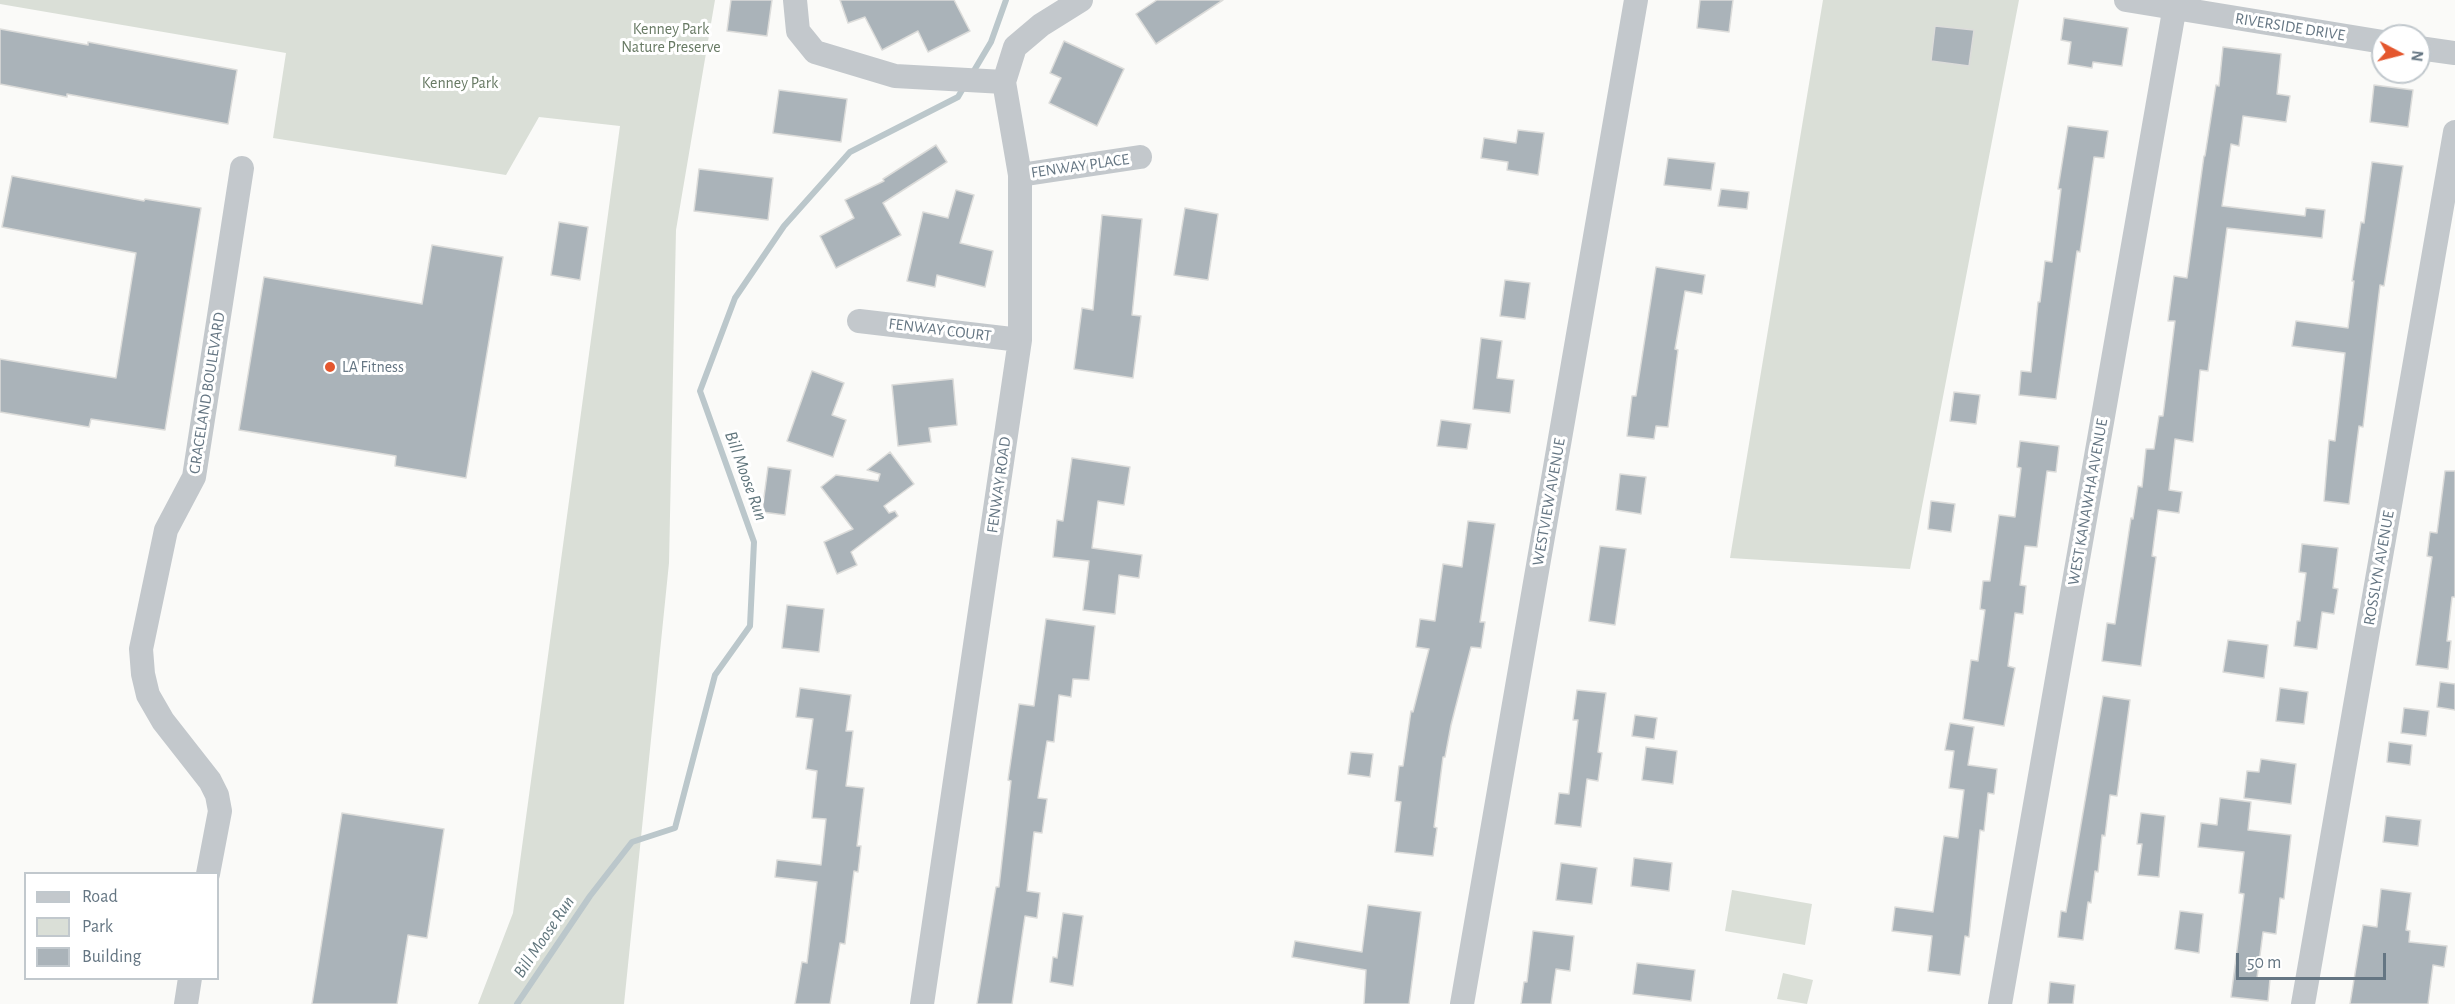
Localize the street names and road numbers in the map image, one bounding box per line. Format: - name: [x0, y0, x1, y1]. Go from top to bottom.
- street label: RIVERSIDE DRIVE: [2234, 9, 2346, 45]
- street label: FENWAY PLACE: [1030, 150, 1130, 182]
- street label: GRACELAND BOULEVARD: [185, 311, 229, 475]
- street label: FENWAY COURT: [888, 314, 992, 346]
- street label: WEST KANAWHA AVENUE: [2064, 417, 2112, 587]
- street label: FENWAY ROAD: [983, 436, 1015, 534]
- street label: WESTVIEW AVENUE: [1528, 437, 1570, 567]
- street label: ROSSLYN AVENUE: [2359, 509, 2399, 627]

